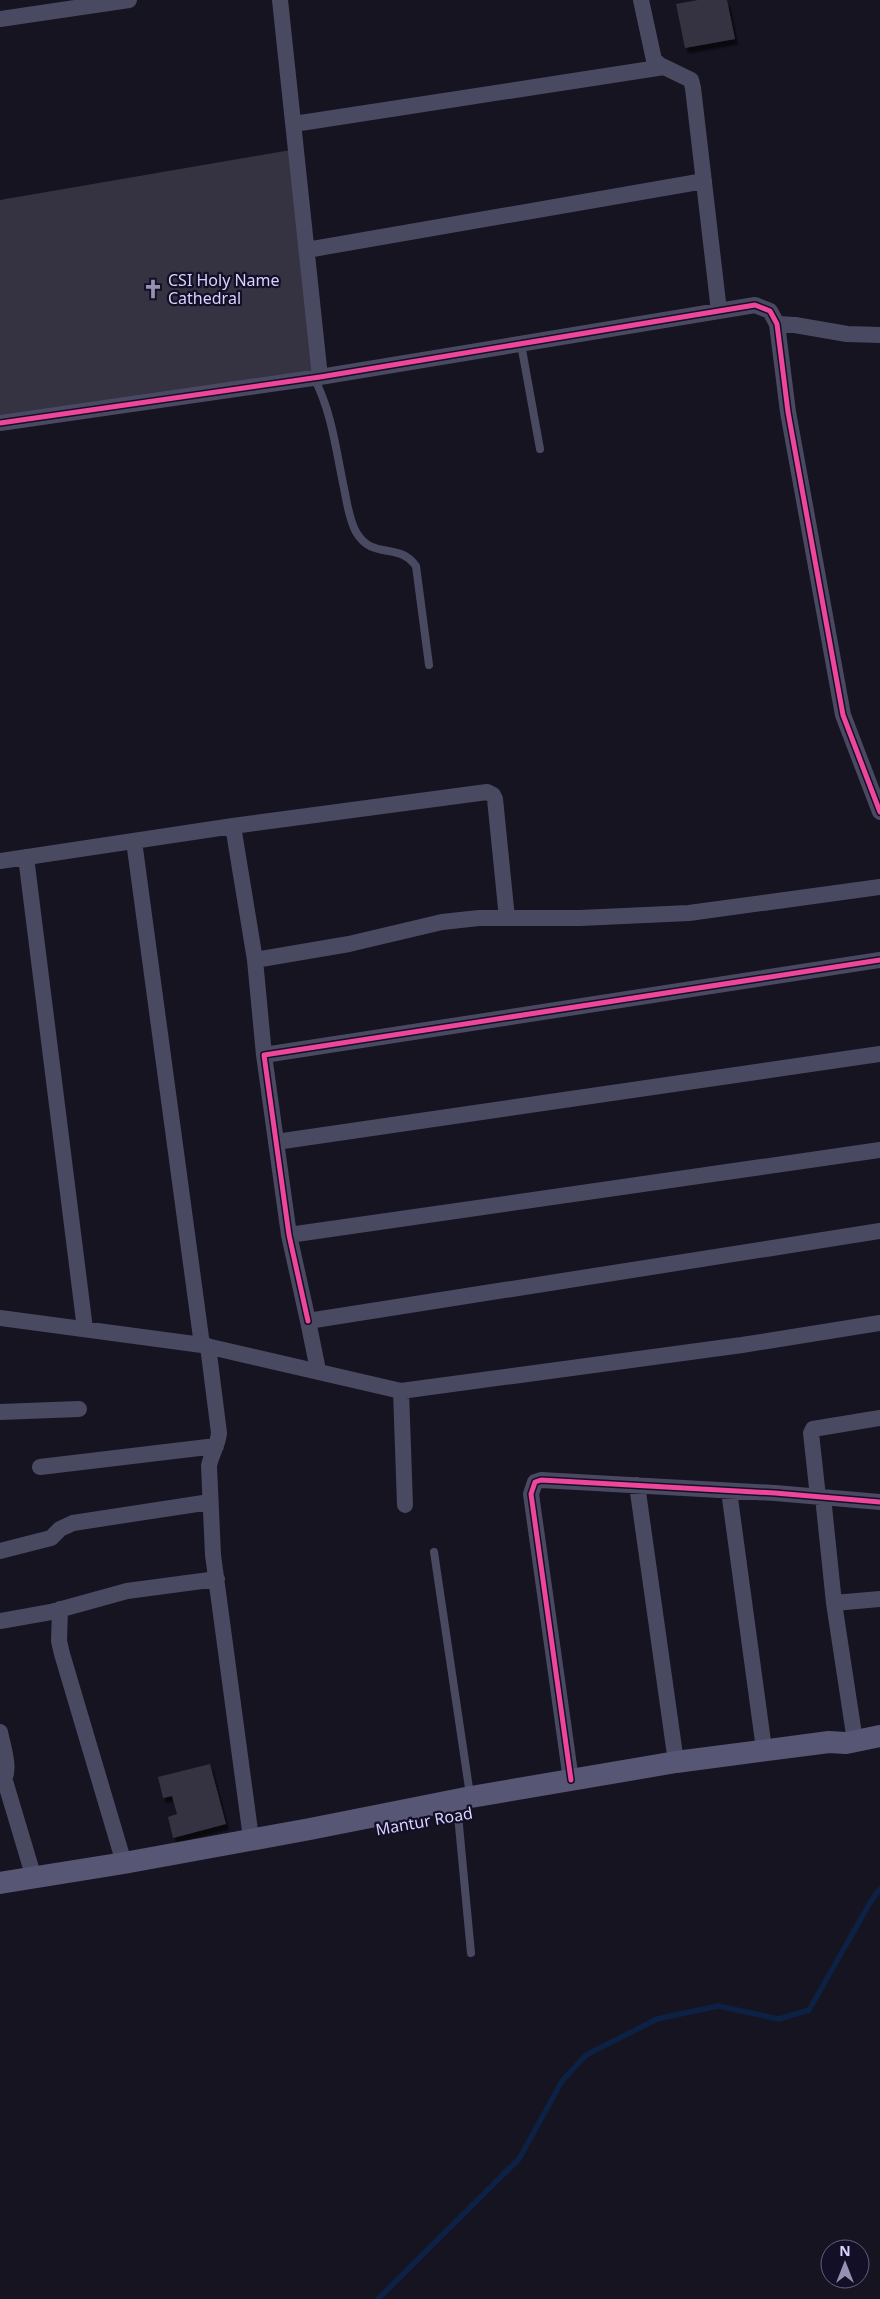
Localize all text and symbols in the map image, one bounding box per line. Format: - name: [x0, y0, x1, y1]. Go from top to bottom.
- place label: CSI Holy Name Cathedral: [168, 269, 280, 309]
- church icon: CSI Holy Name Cathedral: [142, 278, 164, 300]
- street label: Mantur Road: [374, 1802, 474, 1840]
- north arrow: [820, 2239, 870, 2289]
- text: N: [839, 2241, 851, 2260]

